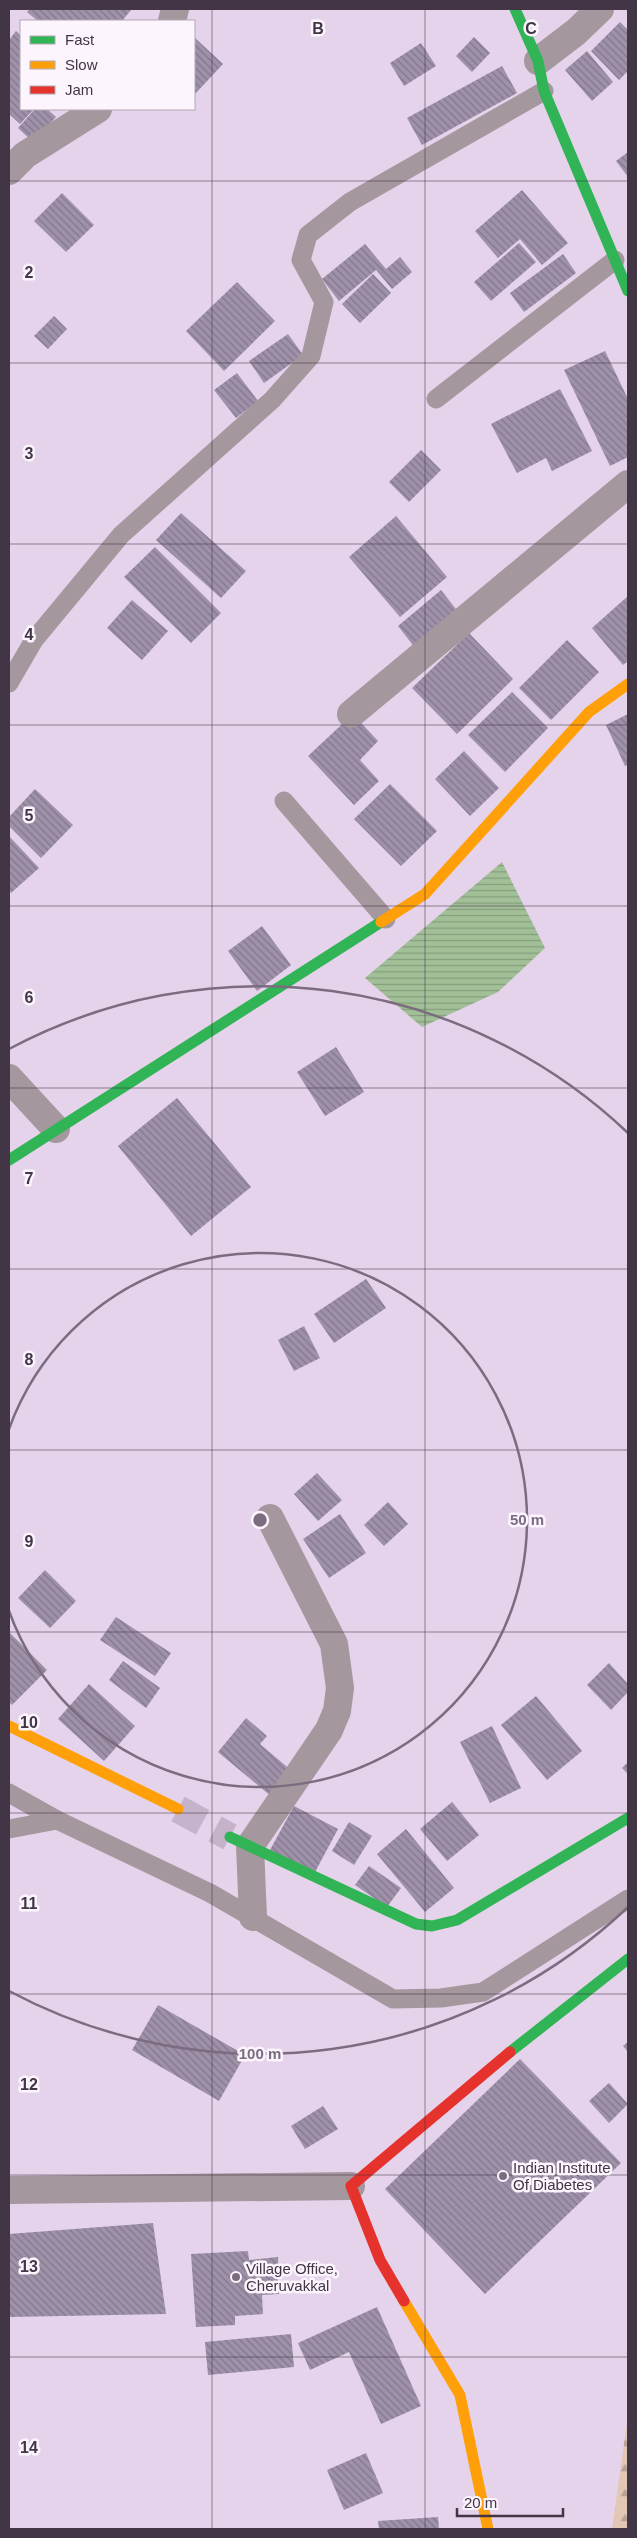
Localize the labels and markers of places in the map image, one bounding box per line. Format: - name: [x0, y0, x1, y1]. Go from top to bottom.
- centre of rings: [251, 1511, 269, 1529]
- place label: Indian Institute Of Diabetes: [513, 2159, 611, 2193]
- marker: Indian Institute Of Diabetes: [497, 2170, 509, 2182]
- place label: Village Office, Cheruvakkal: [246, 2260, 338, 2294]
- marker: Village Office, Cheruvakkal: [230, 2271, 242, 2283]

